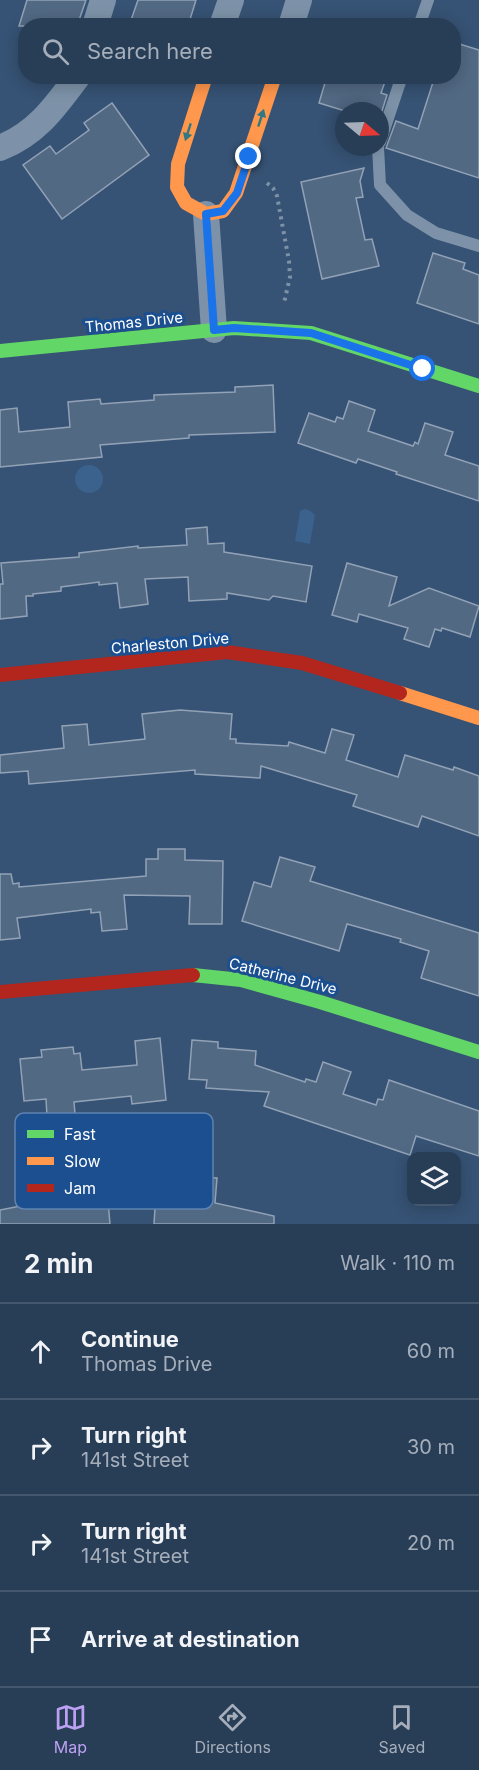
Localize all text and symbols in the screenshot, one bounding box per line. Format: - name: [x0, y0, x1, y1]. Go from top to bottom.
- search box: [18, 18, 461, 84]
- icon: search: [39, 35, 72, 68]
- text: Search here: [87, 38, 213, 64]
- north arrow: [335, 102, 389, 156]
- one-way arrow: [257, 109, 267, 127]
- one-way arrow: [183, 123, 193, 141]
- route end: [235, 143, 261, 169]
- street label: Thomas Drive: [84, 307, 184, 337]
- route start: [409, 355, 435, 381]
- street label: Charleston Drive: [110, 628, 230, 658]
- street label: Catherine Drive: [227, 953, 339, 999]
- legend: [15, 1113, 213, 1209]
- text: Fast: [64, 1124, 96, 1144]
- text: Slow: [64, 1151, 101, 1171]
- map controls: [407, 1152, 461, 1206]
- button: layers: [407, 1152, 461, 1206]
- text: Jam: [64, 1178, 96, 1198]
- text: 2 min: [24, 1248, 94, 1279]
- text: Walk · 110 m: [340, 1251, 455, 1275]
- text: Continue: [81, 1326, 179, 1352]
- icon: ahead: [24, 1335, 57, 1368]
- text: 60 m: [407, 1339, 455, 1363]
- text: Thomas Drive: [81, 1352, 212, 1376]
- text: Turn right: [81, 1422, 187, 1448]
- icon: right: [24, 1431, 57, 1464]
- text: 30 m: [407, 1435, 455, 1459]
- text: 141st Street: [81, 1448, 189, 1472]
- text: Turn right: [81, 1518, 187, 1544]
- icon: right: [24, 1527, 57, 1560]
- text: 20 m: [407, 1531, 455, 1555]
- text: 141st Street: [81, 1544, 189, 1568]
- icon: arrive: [24, 1623, 57, 1656]
- text: Arrive at destination: [81, 1626, 300, 1652]
- tab: Map: [54, 1701, 87, 1757]
- tab: Directions: [195, 1701, 271, 1757]
- tab: Saved: [378, 1701, 425, 1757]

